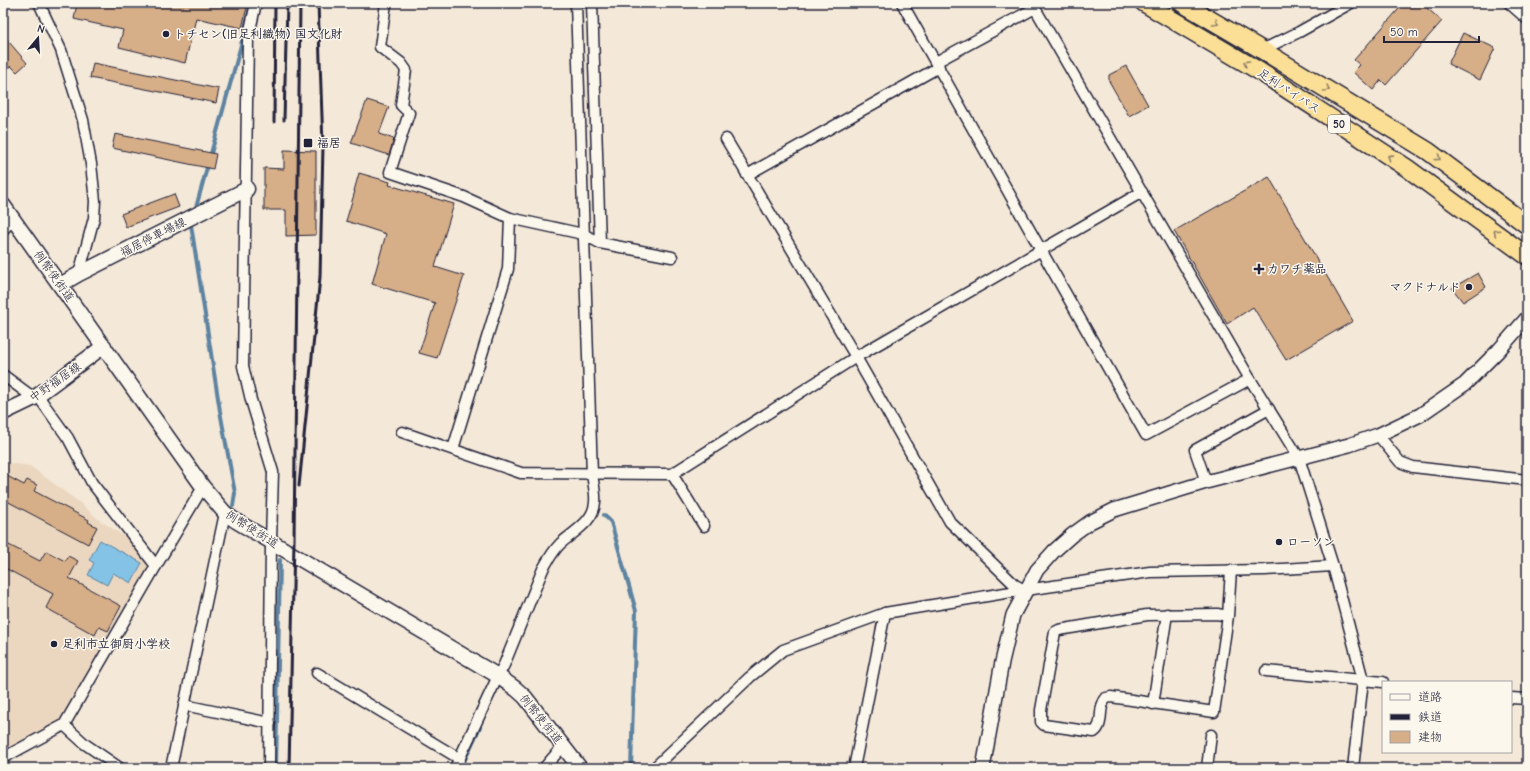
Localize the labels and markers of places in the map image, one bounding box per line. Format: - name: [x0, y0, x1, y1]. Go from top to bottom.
- place label: トチセン(旧足利織物) 国文化財: [174, 27, 343, 41]
- marker: トチセン(旧足利織物) 国文化財: [161, 29, 171, 39]
- place label: 福居: [317, 136, 341, 150]
- marker: 福居: [302, 137, 314, 149]
- place label: カワチ薬品: [1267, 262, 1327, 276]
- marker: カワチ薬品: [1254, 264, 1264, 274]
- place label: マクドナルド: [1389, 280, 1461, 294]
- marker: マクドナルド: [1464, 282, 1474, 292]
- place label: ローソン: [1287, 535, 1335, 549]
- marker: ローソン: [1274, 537, 1284, 547]
- place label: 足利市立御厨小学校: [62, 637, 170, 651]
- marker: 足利市立御厨小学校: [49, 639, 59, 649]

